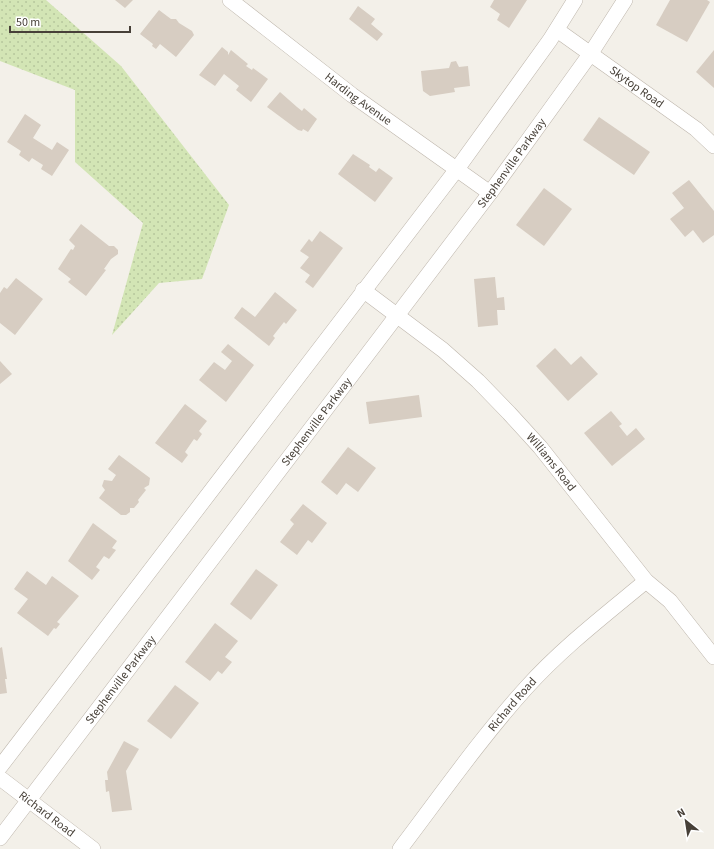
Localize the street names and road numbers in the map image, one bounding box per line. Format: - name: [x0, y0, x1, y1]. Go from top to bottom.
- street label: Skytop Road: [606, 62, 667, 113]
- street label: Harding Avenue: [321, 69, 395, 130]
- street label: Stephenville Parkway: [474, 114, 551, 212]
- street label: Stephenville Parkway: [278, 374, 356, 470]
- street label: Williams Road: [522, 429, 580, 495]
- street label: Stephenville Parkway: [82, 632, 160, 728]
- street label: Richard Road: [484, 674, 541, 735]
- street label: Richard Road: [15, 787, 78, 841]

